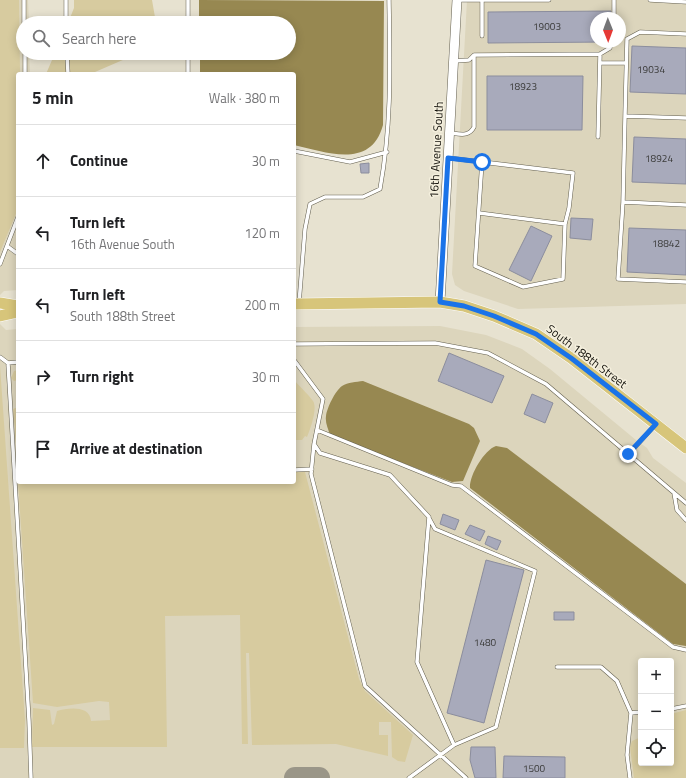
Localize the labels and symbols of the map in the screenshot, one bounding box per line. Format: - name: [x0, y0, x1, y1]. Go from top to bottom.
- north arrow: [590, 12, 626, 48]
- house number: 19003: [533, 19, 561, 34]
- house number: 19034: [637, 62, 665, 77]
- house number: 18923: [509, 79, 537, 94]
- street label: 16th Avenue South: [424, 101, 448, 199]
- house number: 18924: [645, 151, 673, 166]
- route start: [473, 153, 491, 171]
- house number: 18842: [652, 236, 680, 251]
- street label: South 188th Street: [543, 319, 632, 393]
- route end: [619, 445, 637, 463]
- house number: 1480: [474, 635, 497, 650]
- house number: 1500: [523, 761, 546, 776]

